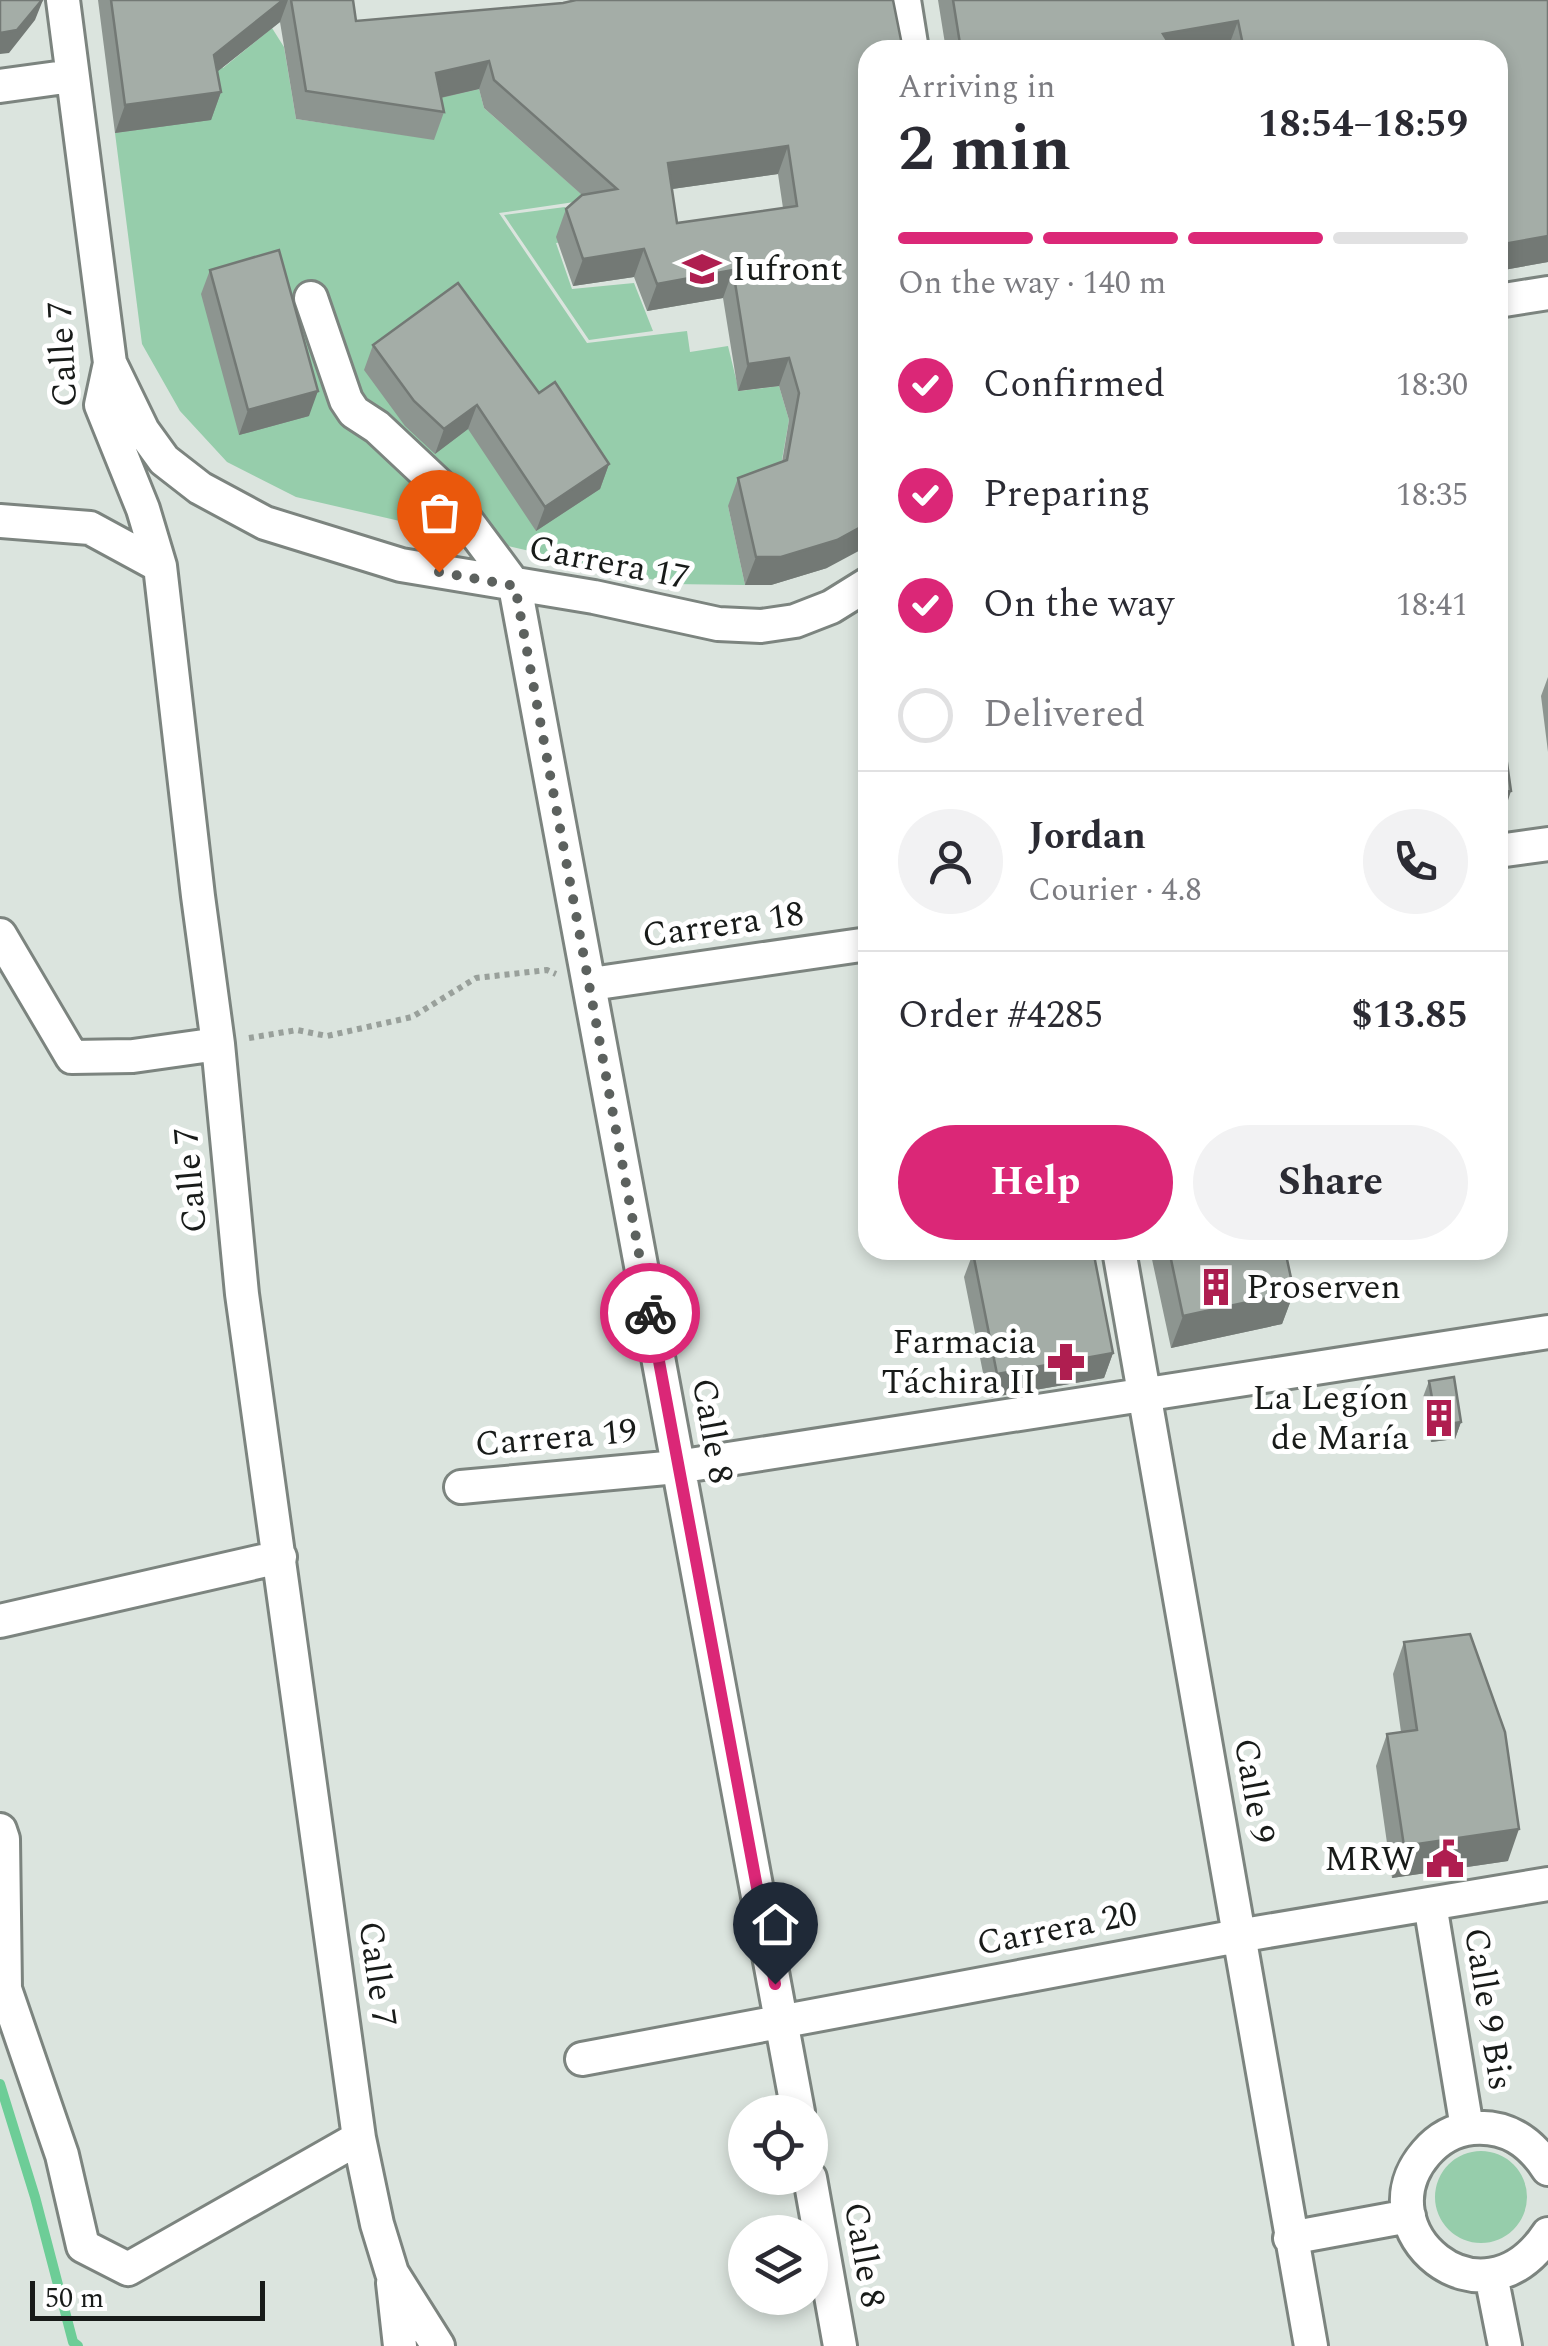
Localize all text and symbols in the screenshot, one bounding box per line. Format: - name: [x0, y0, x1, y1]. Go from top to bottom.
- text: Arriving in: [898, 63, 1055, 112]
- text: 18:54–18:59: [1258, 96, 1468, 154]
- text: 2 min: [898, 100, 1071, 199]
- place label: Iufront: [732, 243, 843, 296]
- school or university icon: Iufront: [681, 248, 723, 290]
- text: On the way · 140 m: [898, 259, 1166, 308]
- street label: Calle 7: [34, 300, 92, 408]
- text: Confirmed: [983, 356, 1165, 414]
- icon: check: [898, 358, 953, 413]
- text: 18:30: [1396, 361, 1468, 410]
- text: Preparing: [983, 466, 1150, 524]
- icon: check: [898, 468, 953, 523]
- pin: [397, 470, 482, 573]
- text: 18:35: [1396, 471, 1468, 520]
- icon: bag: [412, 485, 467, 540]
- street label: Carrera 17: [524, 521, 694, 605]
- text: On the way: [983, 576, 1174, 634]
- icon: check: [898, 578, 953, 633]
- text: 18:41: [1396, 581, 1468, 630]
- text: Delivered: [983, 686, 1145, 744]
- text: Jordan: [1028, 808, 1146, 866]
- button: person: [898, 809, 1003, 914]
- button: phone: [1363, 809, 1468, 914]
- text: Courier · 4.8: [1028, 866, 1201, 915]
- street label: Carrera 18: [639, 887, 807, 963]
- text: Order #4285: [898, 987, 1103, 1045]
- text: $13.85: [1351, 987, 1468, 1045]
- street label: Calle 7: [160, 1125, 222, 1235]
- button: Help: [898, 1125, 1173, 1240]
- button: Share: [1193, 1125, 1468, 1240]
- place label: Proserven: [1246, 1261, 1401, 1314]
- courier: [600, 1263, 700, 1363]
- building icon: Proserven: [1195, 1266, 1237, 1308]
- icon: bike: [623, 1286, 678, 1341]
- place label: Farmacia Táchira II: [881, 1316, 1036, 1409]
- pharmacy icon: Farmacia Táchira II: [1045, 1341, 1087, 1383]
- place label: La Legíon de María: [1253, 1372, 1409, 1465]
- street label: Calle 8: [677, 1374, 747, 1488]
- building icon: La Legíon de María: [1418, 1397, 1460, 1439]
- street label: Carrera 19: [473, 1405, 639, 1471]
- street label: Calle 9: [1219, 1734, 1289, 1848]
- place label: MRW: [1324, 1833, 1415, 1886]
- public building icon: MRW: [1424, 1838, 1466, 1880]
- pin: [733, 1882, 818, 1985]
- street label: Carrera 20: [972, 1887, 1142, 1971]
- icon: home: [748, 1897, 803, 1952]
- street label: Calle 7: [343, 1918, 411, 2030]
- street label: Calle 9 Bis: [1449, 1924, 1527, 2094]
- map controls: [728, 2095, 828, 2315]
- button: locate: [728, 2095, 828, 2195]
- street label: Calle 8: [829, 2198, 899, 2312]
- button: layers: [728, 2215, 828, 2315]
- scale bar: [30, 2276, 265, 2320]
- text: 50 m: [45, 2277, 104, 2320]

